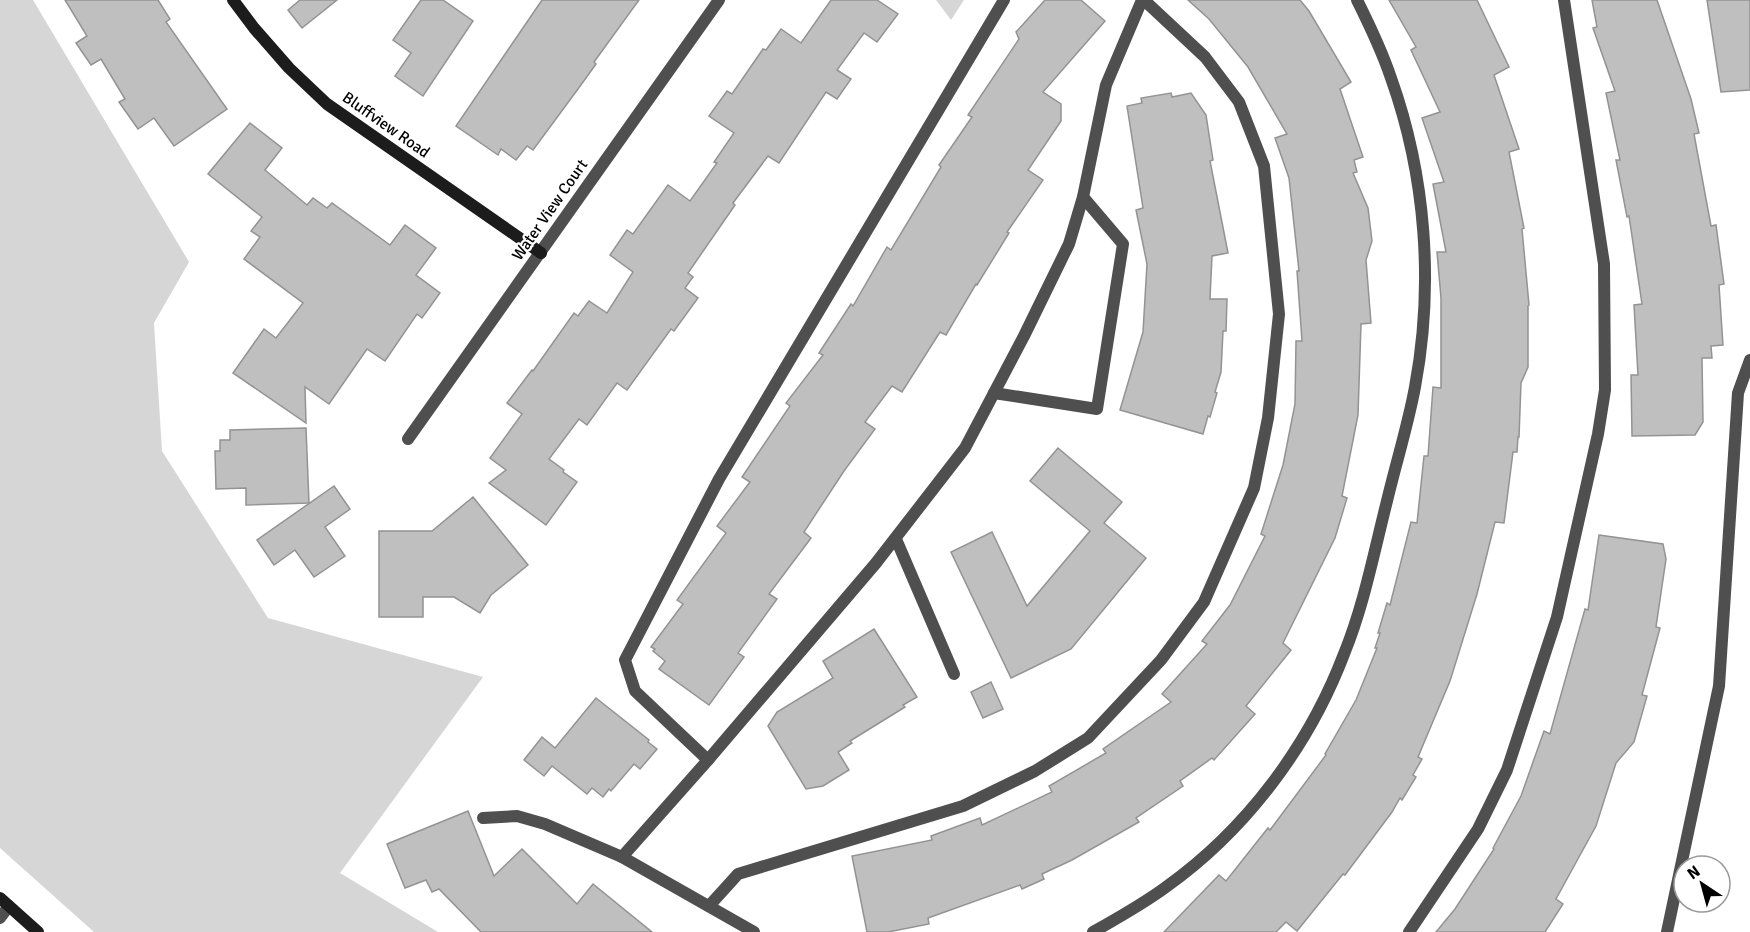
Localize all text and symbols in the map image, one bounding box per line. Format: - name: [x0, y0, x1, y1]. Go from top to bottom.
- street label: Bluffview Road: [338, 87, 434, 163]
- street label: Water View Court: [508, 155, 592, 264]
- north arrow: [1672, 854, 1732, 914]
- text: N: [1683, 861, 1704, 884]

